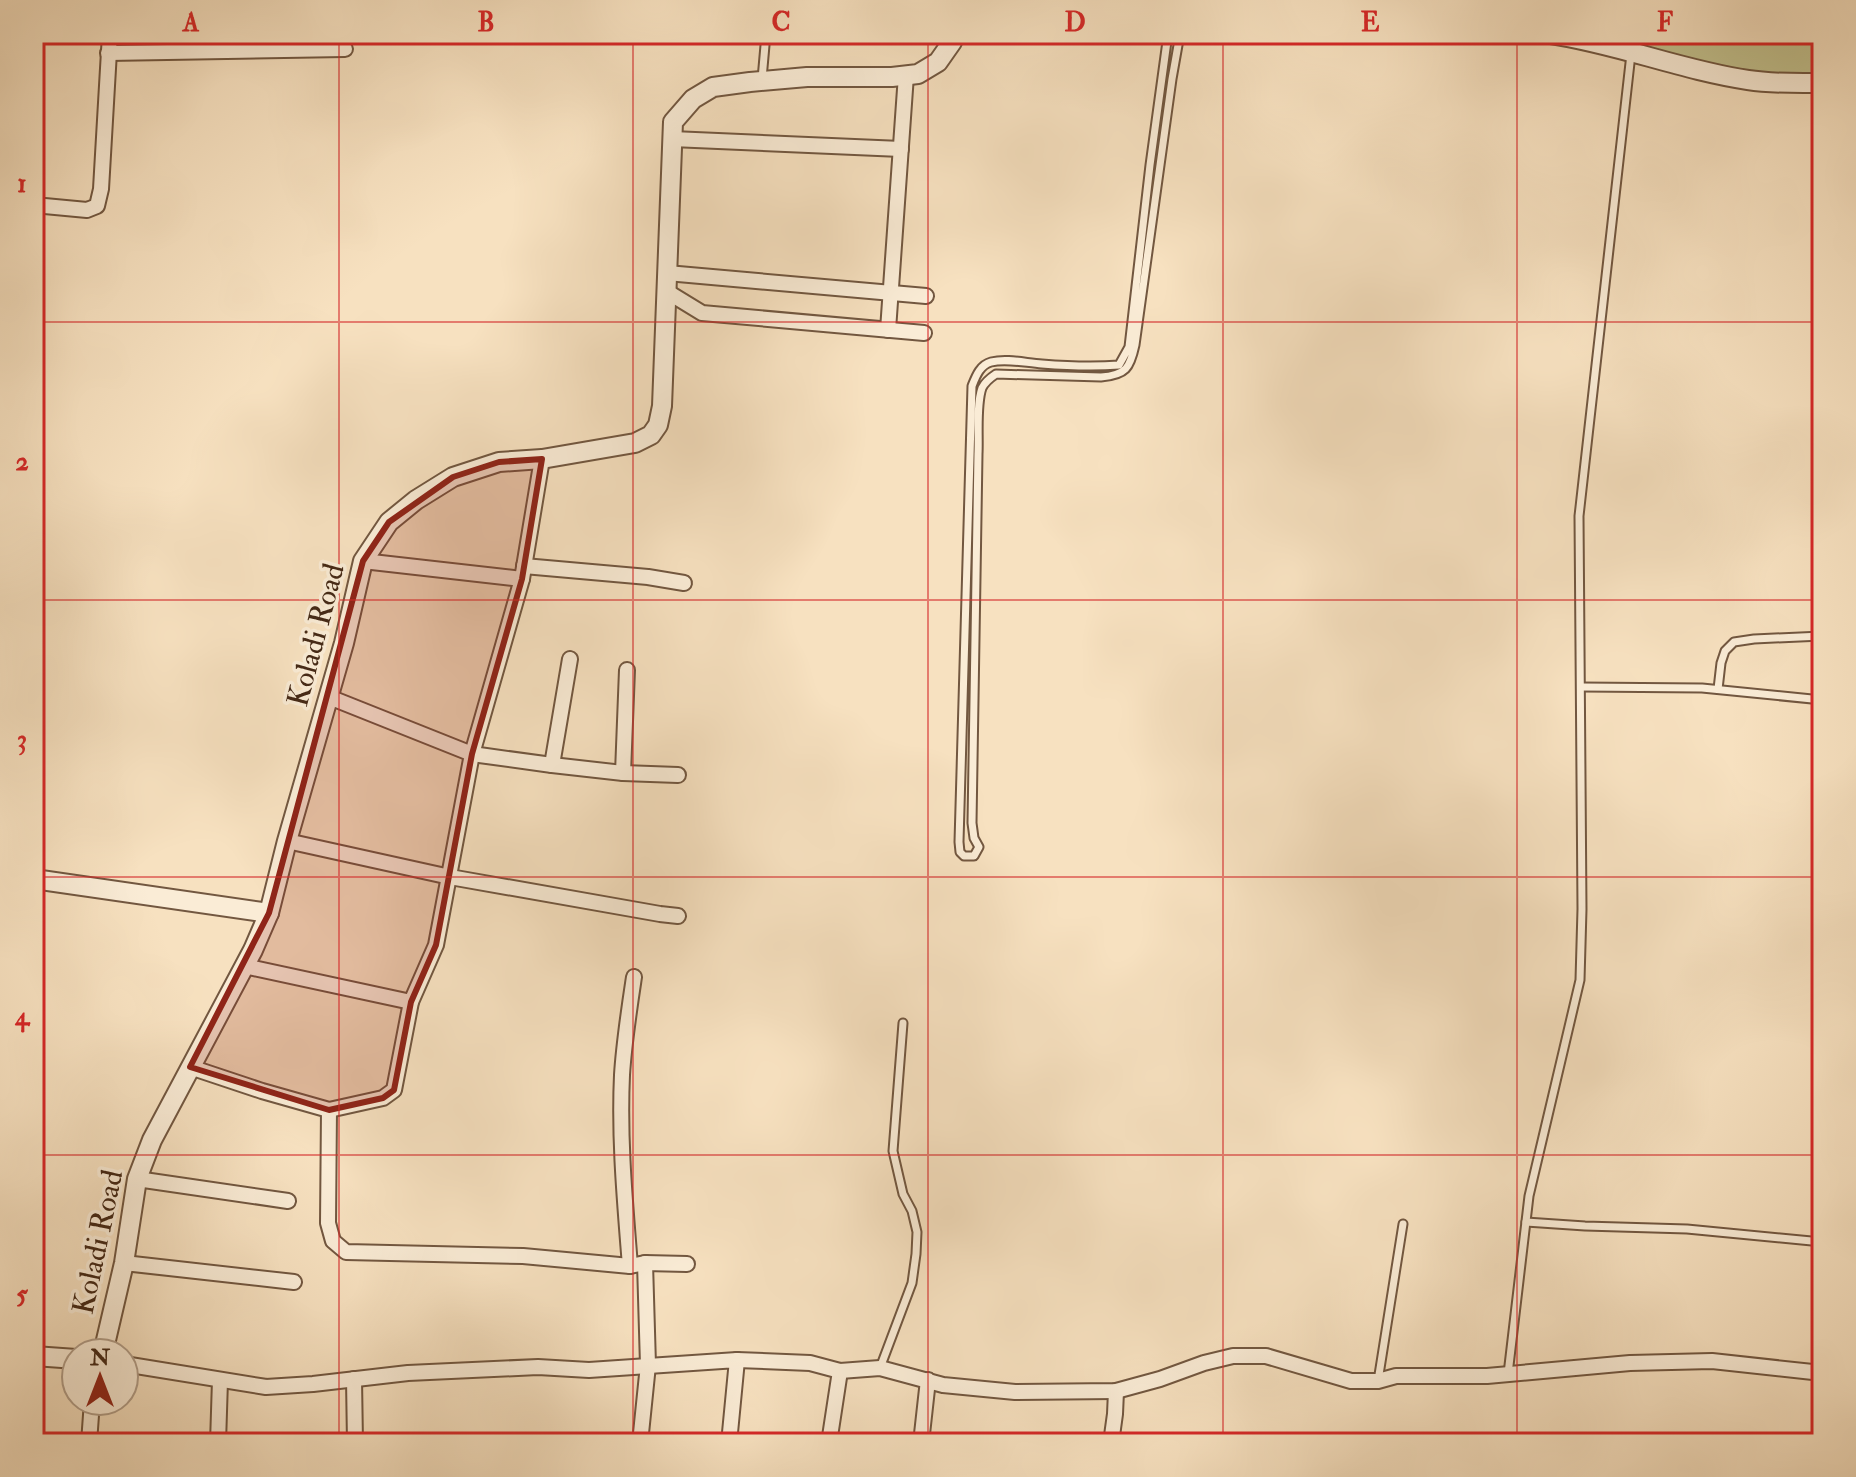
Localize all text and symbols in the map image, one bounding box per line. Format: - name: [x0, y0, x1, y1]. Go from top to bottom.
- text: A: [182, 7, 200, 39]
- text: B: [477, 7, 495, 39]
- text: C: [771, 7, 791, 39]
- text: D: [1064, 7, 1086, 39]
- text: E: [1361, 7, 1380, 39]
- text: F: [1657, 7, 1674, 39]
- text: 1: [17, 168, 27, 200]
- text: 2: [15, 446, 29, 478]
- street label: Koladi Road: [279, 559, 353, 711]
- text: 3: [17, 724, 27, 756]
- text: 4: [14, 1001, 31, 1033]
- street label: Koladi Road: [65, 1166, 131, 1318]
- text: 5: [16, 1279, 28, 1311]
- north arrow: [60, 1337, 140, 1417]
- text: N: [89, 1344, 110, 1372]

